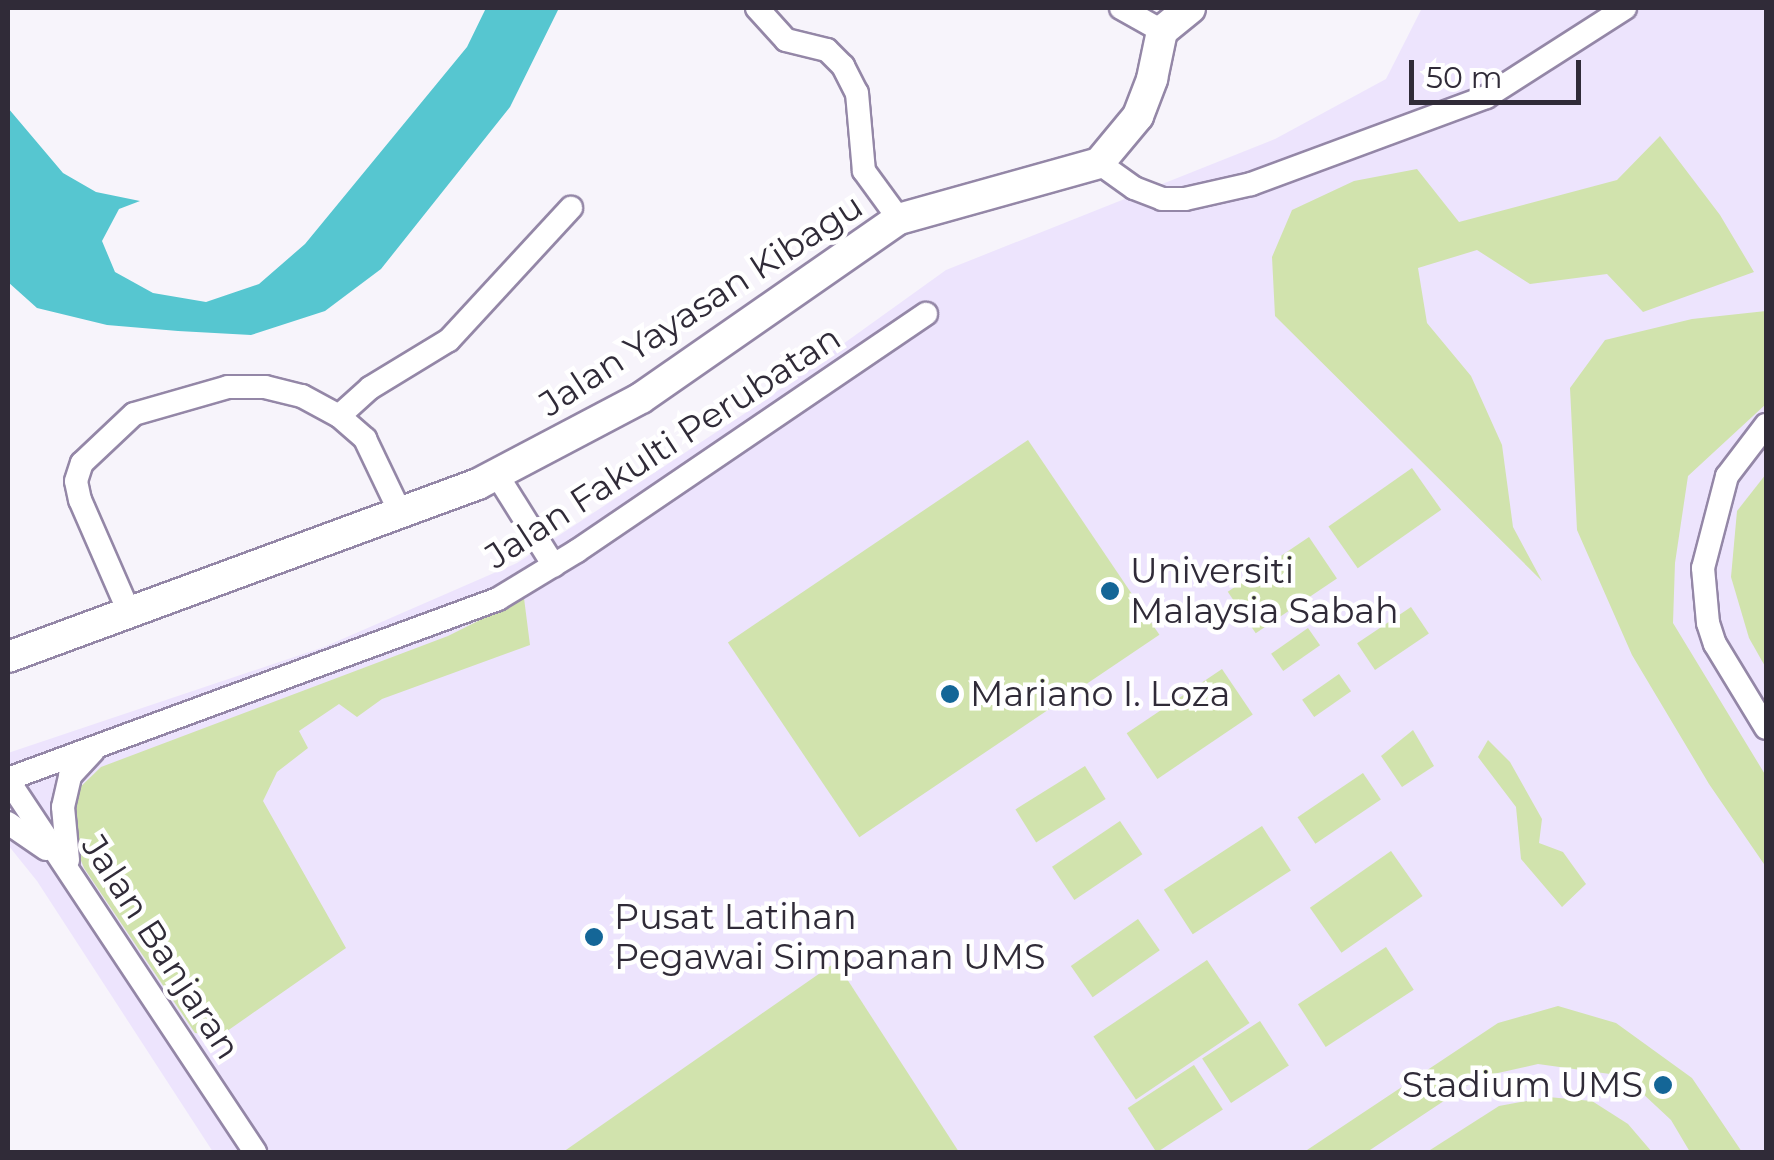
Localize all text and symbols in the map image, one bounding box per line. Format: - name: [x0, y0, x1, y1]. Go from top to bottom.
- scale bar: [1414, 40, 1586, 102]
- text: 50 m: [1426, 59, 1503, 96]
- street label: Jalan Yayasan Kibagu: [532, 185, 870, 425]
- street label: Jalan Fakulti Perubatan: [478, 316, 848, 578]
- place label: Universiti Malaysia Sabah: [1130, 550, 1399, 632]
- marker: Universiti Malaysia Sabah: [1099, 580, 1121, 602]
- place label: Mariano I. Loza: [970, 673, 1230, 715]
- marker: Mariano I. Loza: [939, 683, 961, 705]
- street label: Jalan Banjaran: [73, 827, 249, 1067]
- place label: Pusat Latihan Pegawai Simpanan UMS: [614, 896, 1046, 978]
- marker: Pusat Latihan Pegawai Simpanan UMS: [583, 926, 605, 948]
- place label: Stadium UMS: [1402, 1064, 1643, 1106]
- marker: Stadium UMS: [1652, 1074, 1674, 1096]

